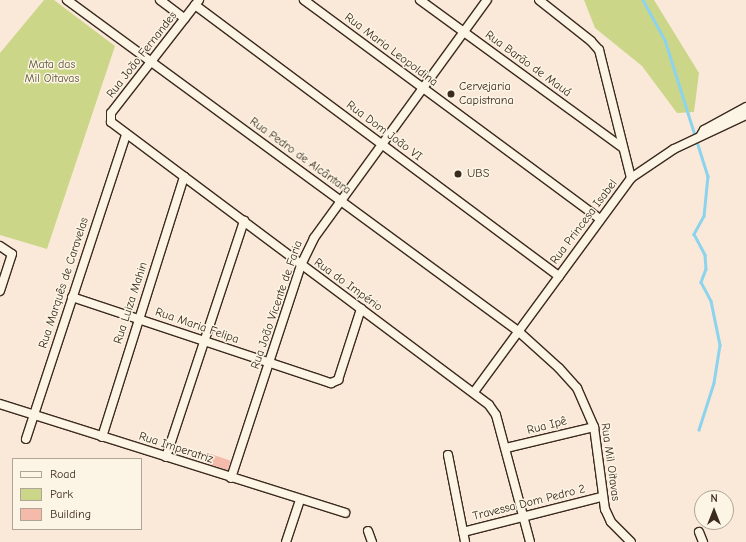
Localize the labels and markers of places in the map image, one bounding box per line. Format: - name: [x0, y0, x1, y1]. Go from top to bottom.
- place label: Cervejaria Capistrana: [459, 80, 514, 108]
- marker: Cervejaria Capistrana: [446, 89, 456, 99]
- place label: UBS: [467, 167, 489, 181]
- marker: UBS: [452, 168, 464, 180]

